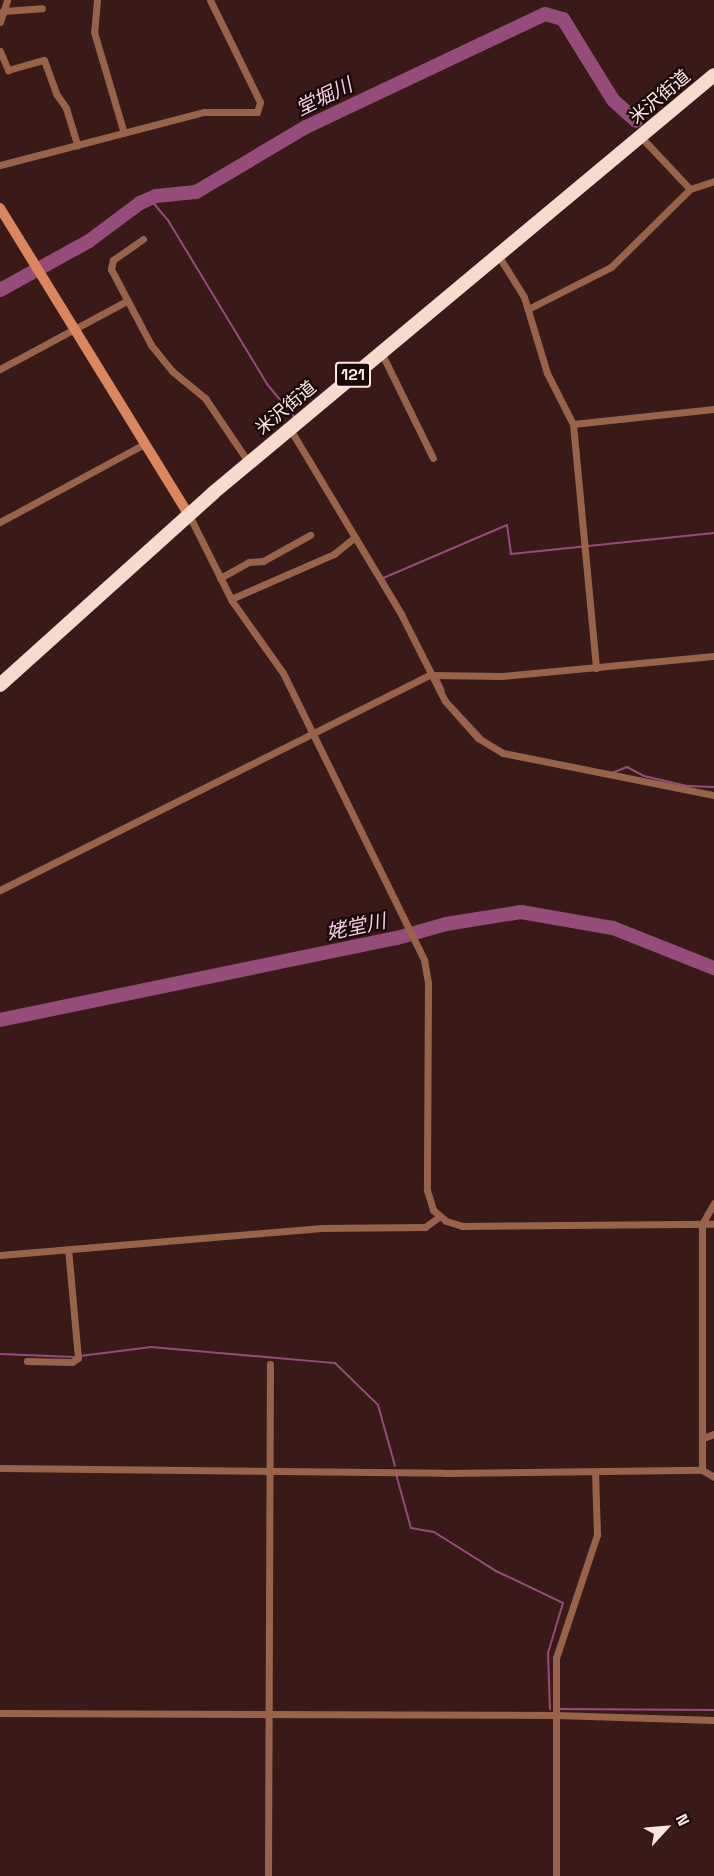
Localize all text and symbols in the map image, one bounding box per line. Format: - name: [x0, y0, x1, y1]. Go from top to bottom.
- street label: 米沢街道: [625, 66, 695, 128]
- water label: 堂堀川: [292, 73, 356, 121]
- road number: 121: [335, 362, 371, 388]
- street label: 米沢街道: [251, 377, 321, 439]
- water label: 姥堂川: [324, 909, 388, 945]
- north arrow: [636, 1798, 696, 1858]
- text: N: [671, 1810, 694, 1829]

